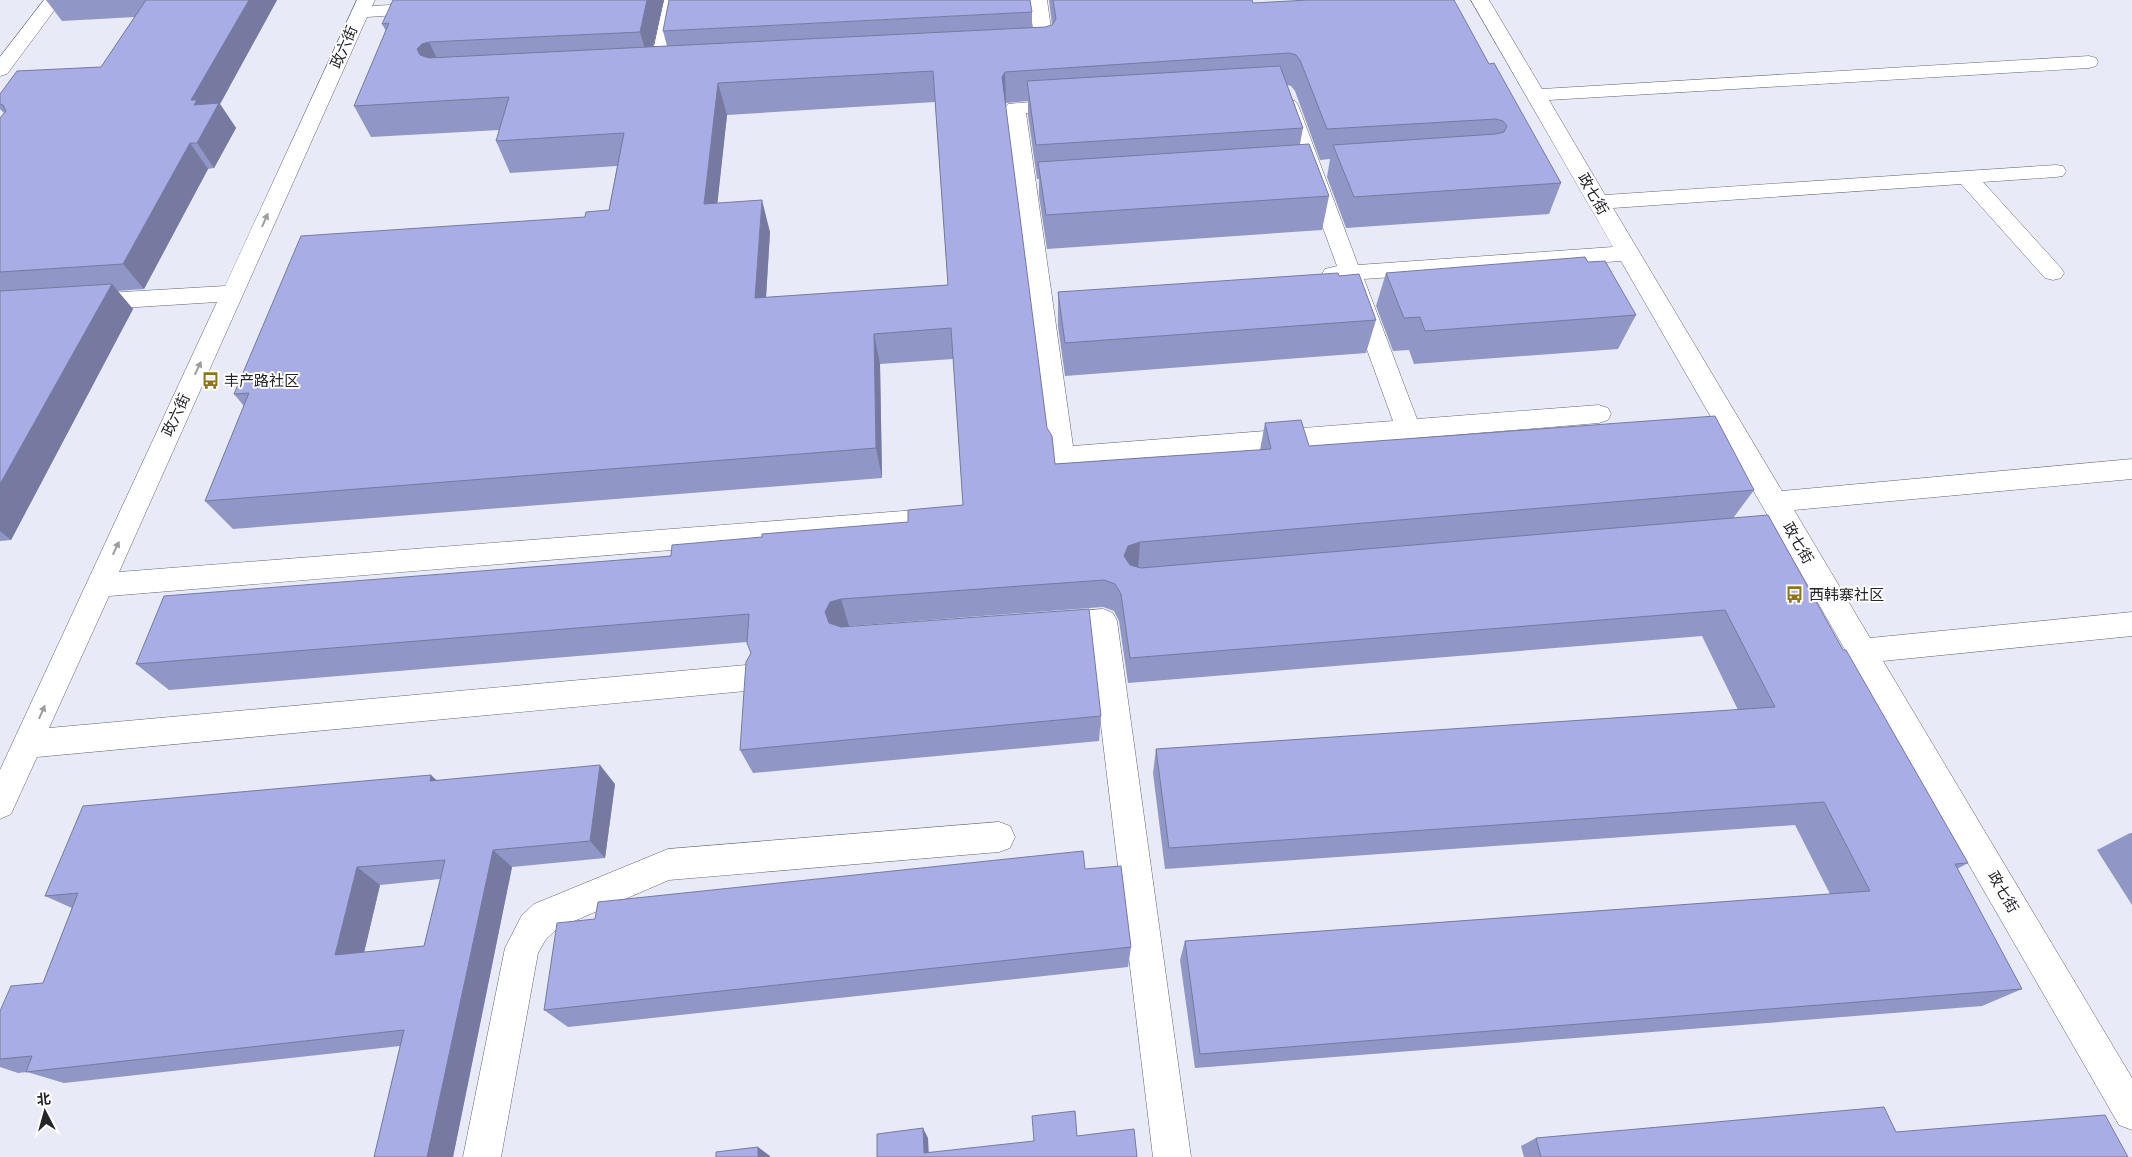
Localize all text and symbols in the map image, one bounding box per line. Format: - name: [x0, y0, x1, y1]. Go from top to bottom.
- street label: 政六街: [327, 23, 361, 71]
- street label: 政七街: [1574, 170, 1612, 218]
- one-way arrow: [262, 213, 270, 227]
- one-way arrow: [194, 361, 202, 375]
- bus stop icon: 丰产路社区: [200, 371, 220, 391]
- place label: 丰产路社区: [224, 372, 299, 390]
- street label: 政六街: [158, 391, 194, 439]
- street label: 政七街: [1779, 519, 1817, 567]
- one-way arrow: [112, 541, 120, 555]
- bus stop icon: 西韩寨社区: [1785, 585, 1805, 605]
- place label: 西韩寨社区: [1809, 586, 1884, 604]
- one-way arrow: [38, 705, 46, 719]
- street label: 政七街: [1984, 868, 2022, 916]
- north arrow: [20, 1087, 70, 1137]
- text: 北: [36, 1089, 52, 1109]

